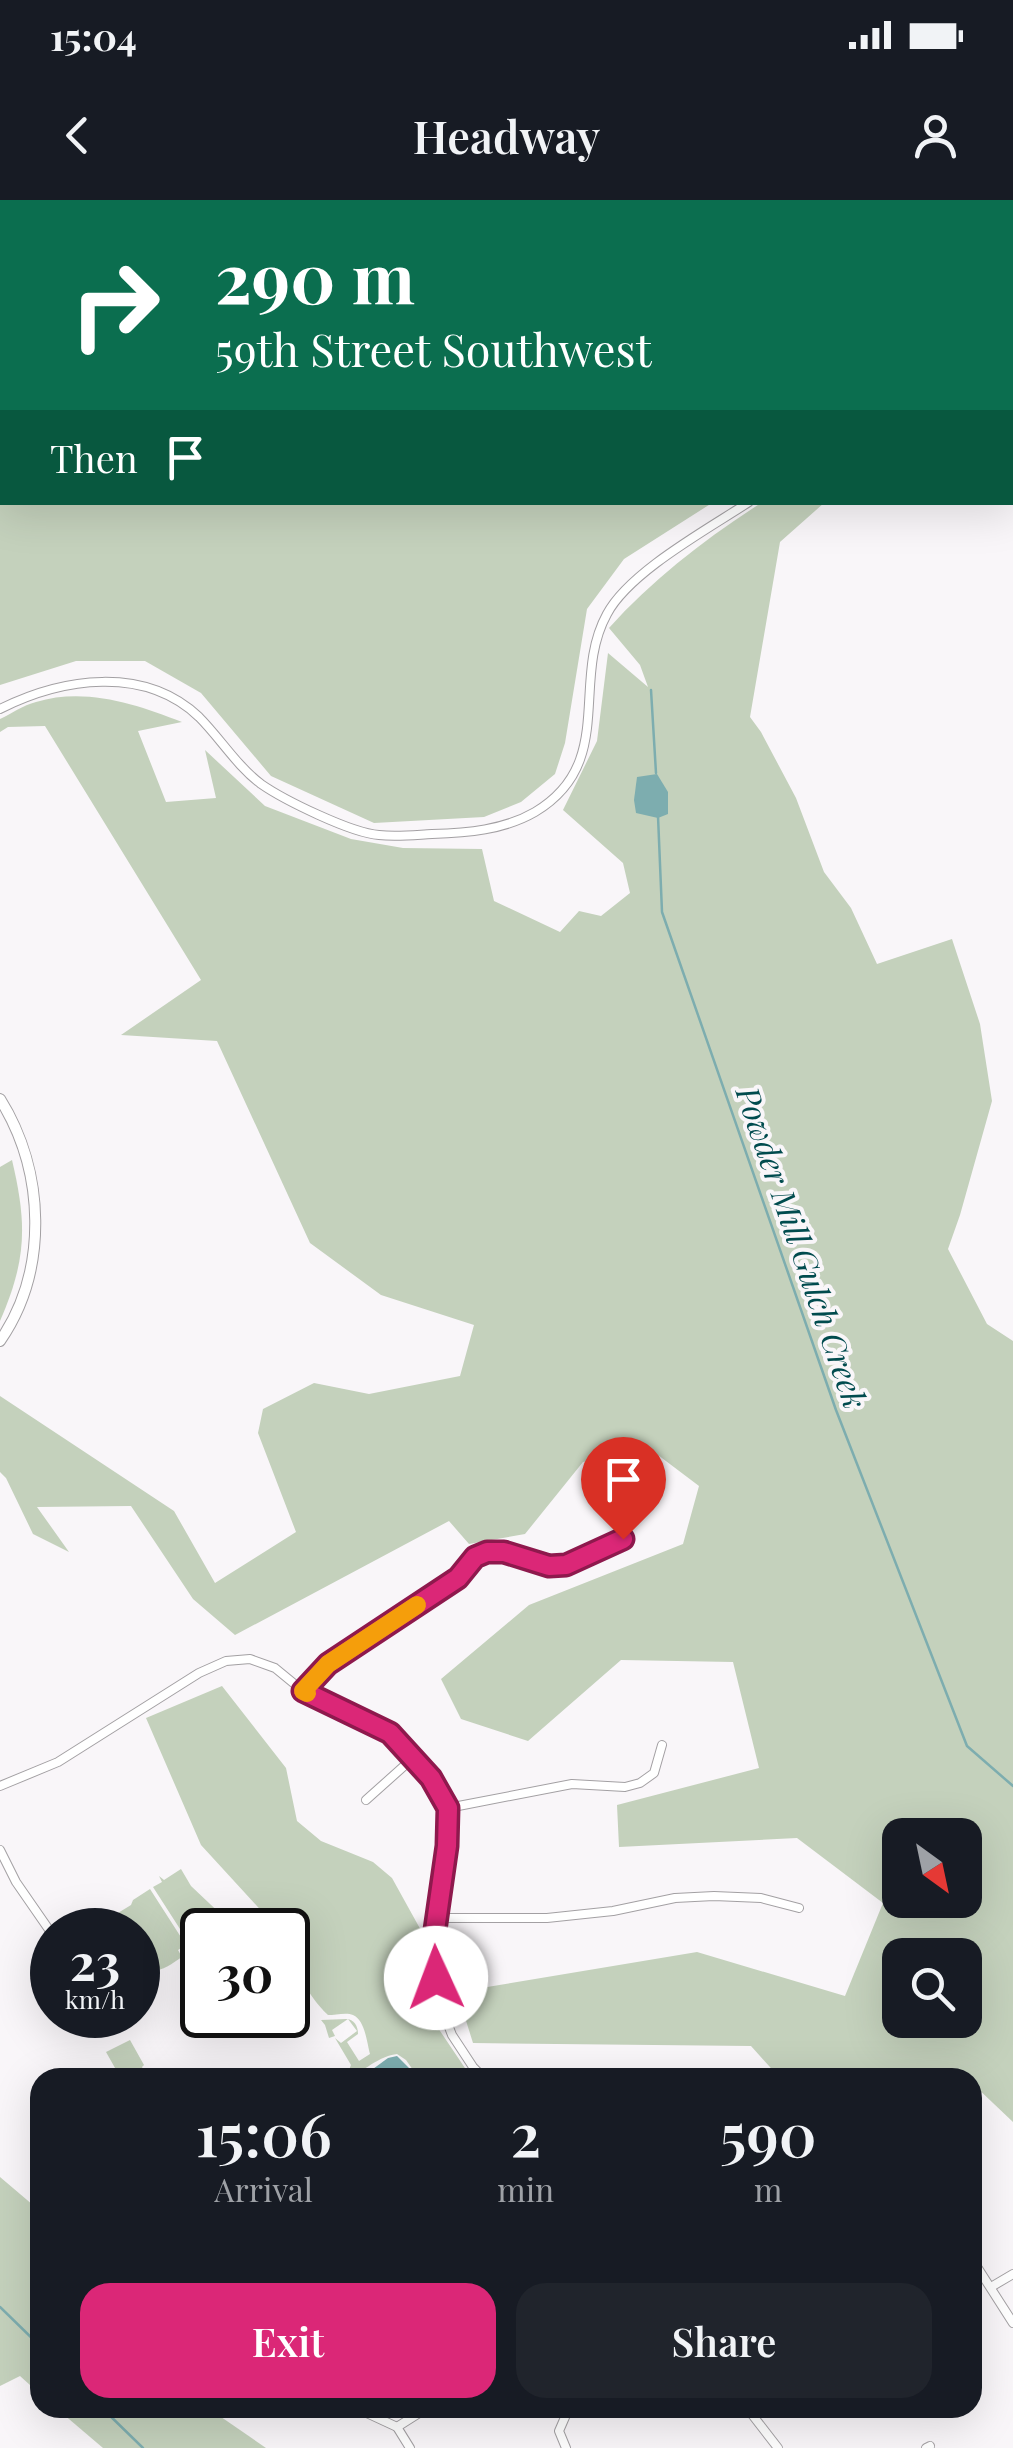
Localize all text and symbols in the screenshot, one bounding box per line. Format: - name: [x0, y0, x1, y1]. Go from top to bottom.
- text: 15:04: [50, 10, 137, 61]
- text: Headway: [413, 105, 600, 165]
- icon: back: [50, 108, 105, 163]
- icon: person: [908, 108, 963, 163]
- text: 290 m: [215, 228, 415, 322]
- icon: right: [50, 240, 180, 370]
- text: 59th Street Southwest: [215, 318, 652, 378]
- icon: arrive: [158, 430, 213, 485]
- text: Then: [50, 432, 138, 483]
- water label: Powder Mill Gulch Creek: [727, 1078, 878, 1414]
- pin: [581, 1437, 666, 1540]
- icon: arrive: [596, 1452, 651, 1507]
- north arrow: [882, 1818, 982, 1918]
- map controls: [882, 1818, 982, 2038]
- speed limit sign: 30: [180, 1908, 310, 2038]
- position arrow: [384, 1926, 488, 2030]
- text: 23: [70, 1927, 120, 1994]
- button: search: [882, 1938, 982, 2038]
- text: km/h: [65, 1982, 125, 2015]
- text: 15:06: [196, 2092, 332, 2172]
- text: 2: [510, 2092, 541, 2172]
- text: 590: [720, 2092, 816, 2172]
- text: Arrival: [214, 2167, 313, 2210]
- text: min: [497, 2167, 554, 2210]
- text: m: [754, 2167, 782, 2210]
- button: Exit: [80, 2283, 496, 2398]
- button: Share: [516, 2283, 932, 2398]

